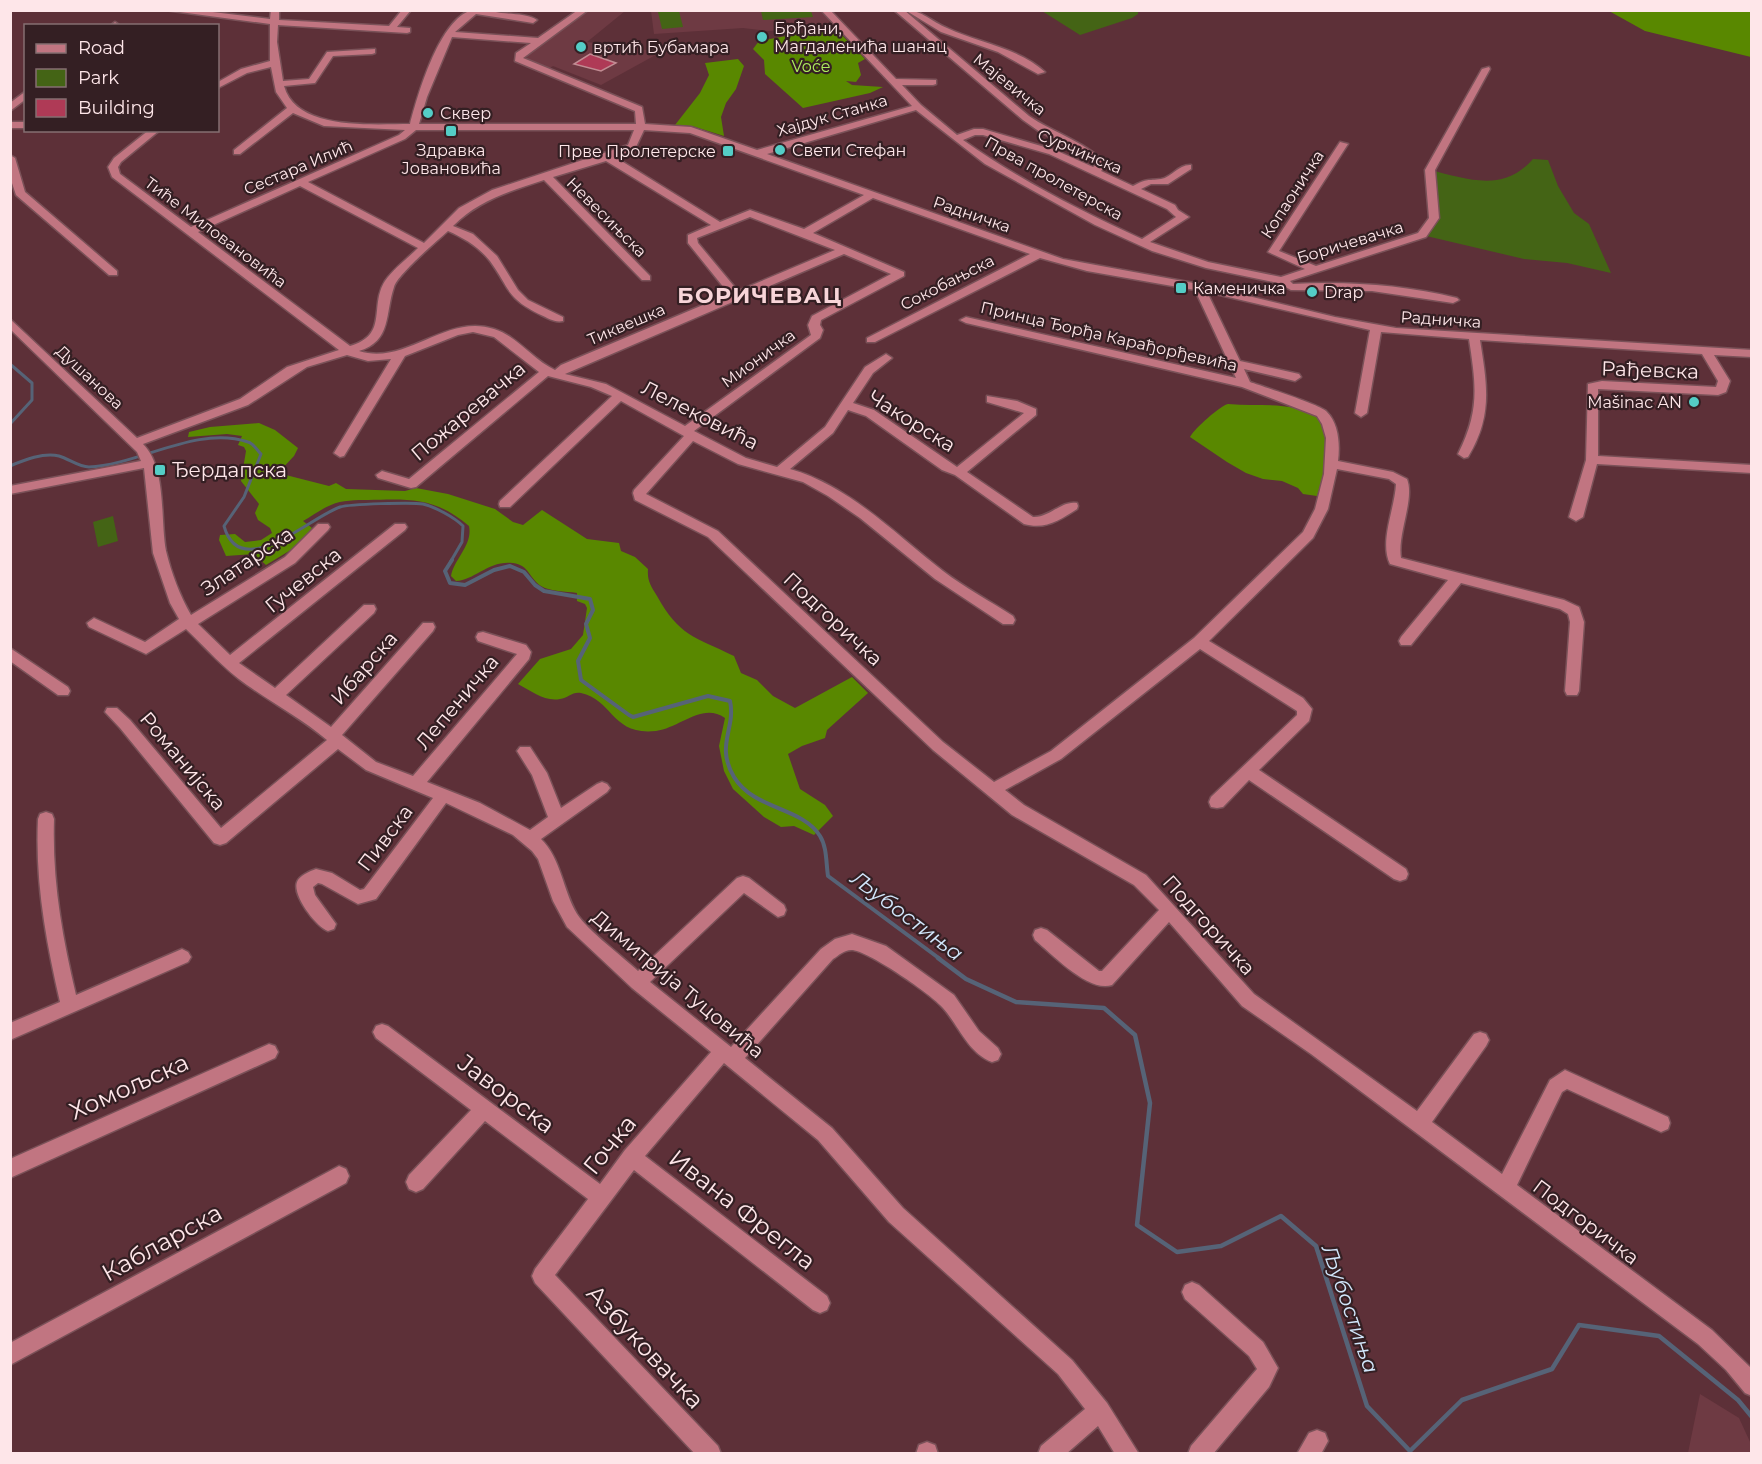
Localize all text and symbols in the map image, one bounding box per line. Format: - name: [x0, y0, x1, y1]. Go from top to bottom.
- place label: Брђани, Магдаленића шанац: [774, 19, 947, 56]
- legend: [24, 24, 219, 132]
- marker: Брђани, Магдаленића шанац: [755, 30, 769, 44]
- text: Road: [78, 37, 125, 59]
- place label: вртић Бубамара: [593, 38, 729, 57]
- marker: вртић Бубамара: [574, 40, 588, 54]
- street label: Мајевичка: [970, 49, 1050, 119]
- park label: Voće: [792, 57, 830, 76]
- text: Park: [78, 67, 119, 89]
- street label: Хајдук Станка: [775, 91, 890, 140]
- text: Building: [78, 97, 155, 119]
- place label: Сквер: [440, 104, 491, 123]
- marker: Сквер: [421, 106, 435, 120]
- marker: Здравка Јовановића: [444, 124, 458, 138]
- street label: Сурчинска: [1035, 125, 1125, 178]
- street label: Прва пролетерска: [982, 133, 1126, 224]
- street label: Сестара Илић: [241, 136, 355, 199]
- place label: Здравка Јовановића: [401, 141, 501, 178]
- place label: Свети Стефан: [792, 141, 906, 160]
- place label: Прве Пролетерске: [558, 142, 716, 161]
- marker: Свети Стефан: [773, 143, 787, 157]
- marker: Прве Пролетерске: [721, 144, 735, 158]
- street label: Копаоничка: [1257, 147, 1328, 242]
- street label: Тиће Миловановића: [141, 173, 290, 292]
- street label: Невесињска: [563, 173, 651, 261]
- street label: Радничка: [931, 192, 1013, 237]
- street label: Боричевачка: [1295, 217, 1406, 268]
- street label: Сокобањска: [897, 251, 997, 314]
- place label: Каменичка: [1193, 279, 1286, 298]
- marker: Каменичка: [1174, 281, 1188, 295]
- district label: БОРИЧЕВАЦ: [677, 282, 843, 309]
- place label: Drap: [1324, 283, 1363, 302]
- marker: Drap: [1305, 285, 1319, 299]
- street label: Принца Ђорђа Карађорђевића: [979, 298, 1239, 375]
- street label: Тиквешка: [585, 300, 668, 349]
- street label: Радничка: [1400, 307, 1482, 332]
- street label: Мионичка: [718, 325, 799, 391]
- street label: Душанова: [52, 341, 127, 413]
- street label: Пожаревачка: [406, 356, 530, 466]
- street label: Рађевска: [1601, 356, 1699, 384]
- street label: Лелековића: [638, 375, 762, 455]
- street label: Чакорска: [864, 385, 960, 457]
- place label: Mašinac AN: [1587, 393, 1682, 412]
- marker: Mašinac AN: [1687, 395, 1701, 409]
- place label: Ђердапска: [172, 458, 287, 482]
- marker: Ђердапска: [153, 463, 167, 477]
- street label: Златарска: [196, 521, 298, 601]
- street label: Гучевска: [260, 542, 346, 618]
- street label: Подгоричка: [779, 567, 887, 671]
- street label: Ибарска: [326, 626, 402, 710]
- street label: Лепеничка: [410, 650, 504, 754]
- street label: Романијска: [135, 707, 231, 815]
- street label: Пивска: [352, 800, 418, 876]
- water label: Љубостиња: [845, 865, 968, 966]
- street label: Подгоричка: [1158, 870, 1260, 980]
- street label: Димитрија Туцовића: [587, 905, 769, 1063]
- street label: Хомољска: [65, 1047, 193, 1126]
- street label: Јаворска: [452, 1048, 561, 1140]
- street label: Гочка: [577, 1109, 642, 1180]
- street label: Ивана Фрегла: [663, 1143, 821, 1276]
- street label: Подгоричка: [1528, 1174, 1644, 1270]
- street label: Кабларска: [97, 1198, 227, 1287]
- water label: Љубостиња: [1317, 1240, 1384, 1376]
- street label: Азбуковачка: [581, 1279, 710, 1415]

